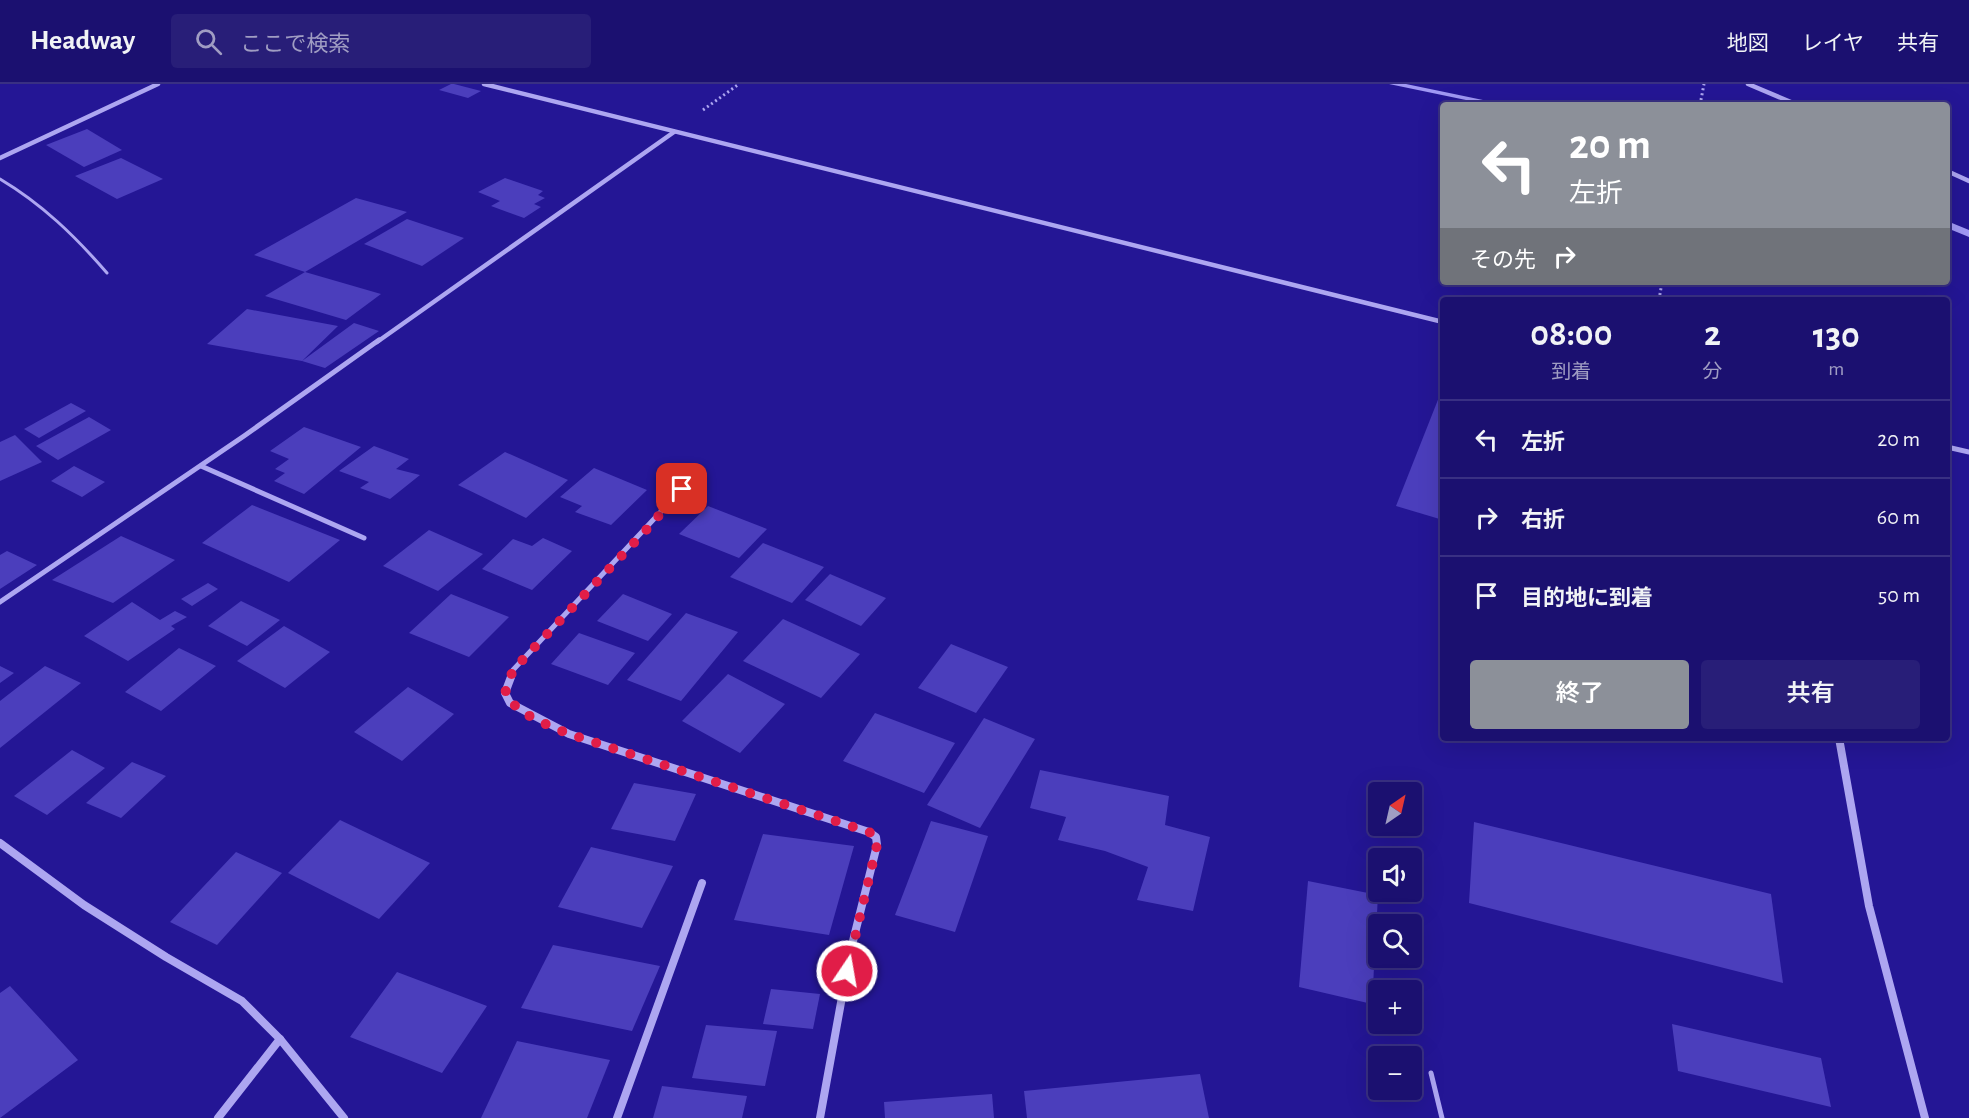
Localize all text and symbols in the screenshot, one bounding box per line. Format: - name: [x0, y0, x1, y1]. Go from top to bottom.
- search box: [171, 14, 591, 68]
- icon: search: [192, 25, 225, 58]
- text: Headway: [30, 27, 135, 55]
- text: ここで検索: [240, 33, 350, 55]
- text: 地図: [1727, 33, 1769, 54]
- text: レイヤ: [1802, 33, 1864, 54]
- text: 共有: [1897, 33, 1939, 54]
- text: 20 m: [1569, 124, 1651, 166]
- icon: left: [1470, 126, 1548, 204]
- text: 左折: [1569, 180, 1623, 207]
- icon: right: [1548, 240, 1581, 273]
- text: その先: [1470, 249, 1536, 271]
- text: 08:00: [1530, 316, 1612, 352]
- text: 2: [1704, 316, 1721, 352]
- text: 130: [1813, 318, 1860, 354]
- text: m: [1828, 359, 1844, 379]
- text: 到着: [1551, 362, 1591, 382]
- text: 分: [1703, 362, 1723, 382]
- icon: left: [1470, 423, 1503, 456]
- text: 20 m: [1877, 428, 1920, 450]
- text: 左折: [1521, 431, 1565, 453]
- pin: [656, 463, 707, 514]
- icon: arrive: [665, 472, 698, 505]
- icon: right: [1470, 501, 1503, 534]
- text: 60 m: [1877, 506, 1920, 528]
- text: 右折: [1521, 509, 1565, 531]
- icon: arrive: [1470, 579, 1503, 612]
- text: 50 m: [1878, 584, 1920, 606]
- text: 目的地に到着: [1521, 587, 1653, 609]
- button: 終了: [1470, 660, 1689, 729]
- button: 共有: [1701, 660, 1920, 729]
- north arrow: [1368, 782, 1422, 836]
- map controls: [1368, 782, 1422, 1100]
- button: sound: [1368, 848, 1422, 902]
- button: search: [1368, 914, 1422, 968]
- position arrow: [815, 939, 879, 1003]
- button: +: [1368, 980, 1422, 1034]
- button: −: [1368, 1046, 1422, 1100]

